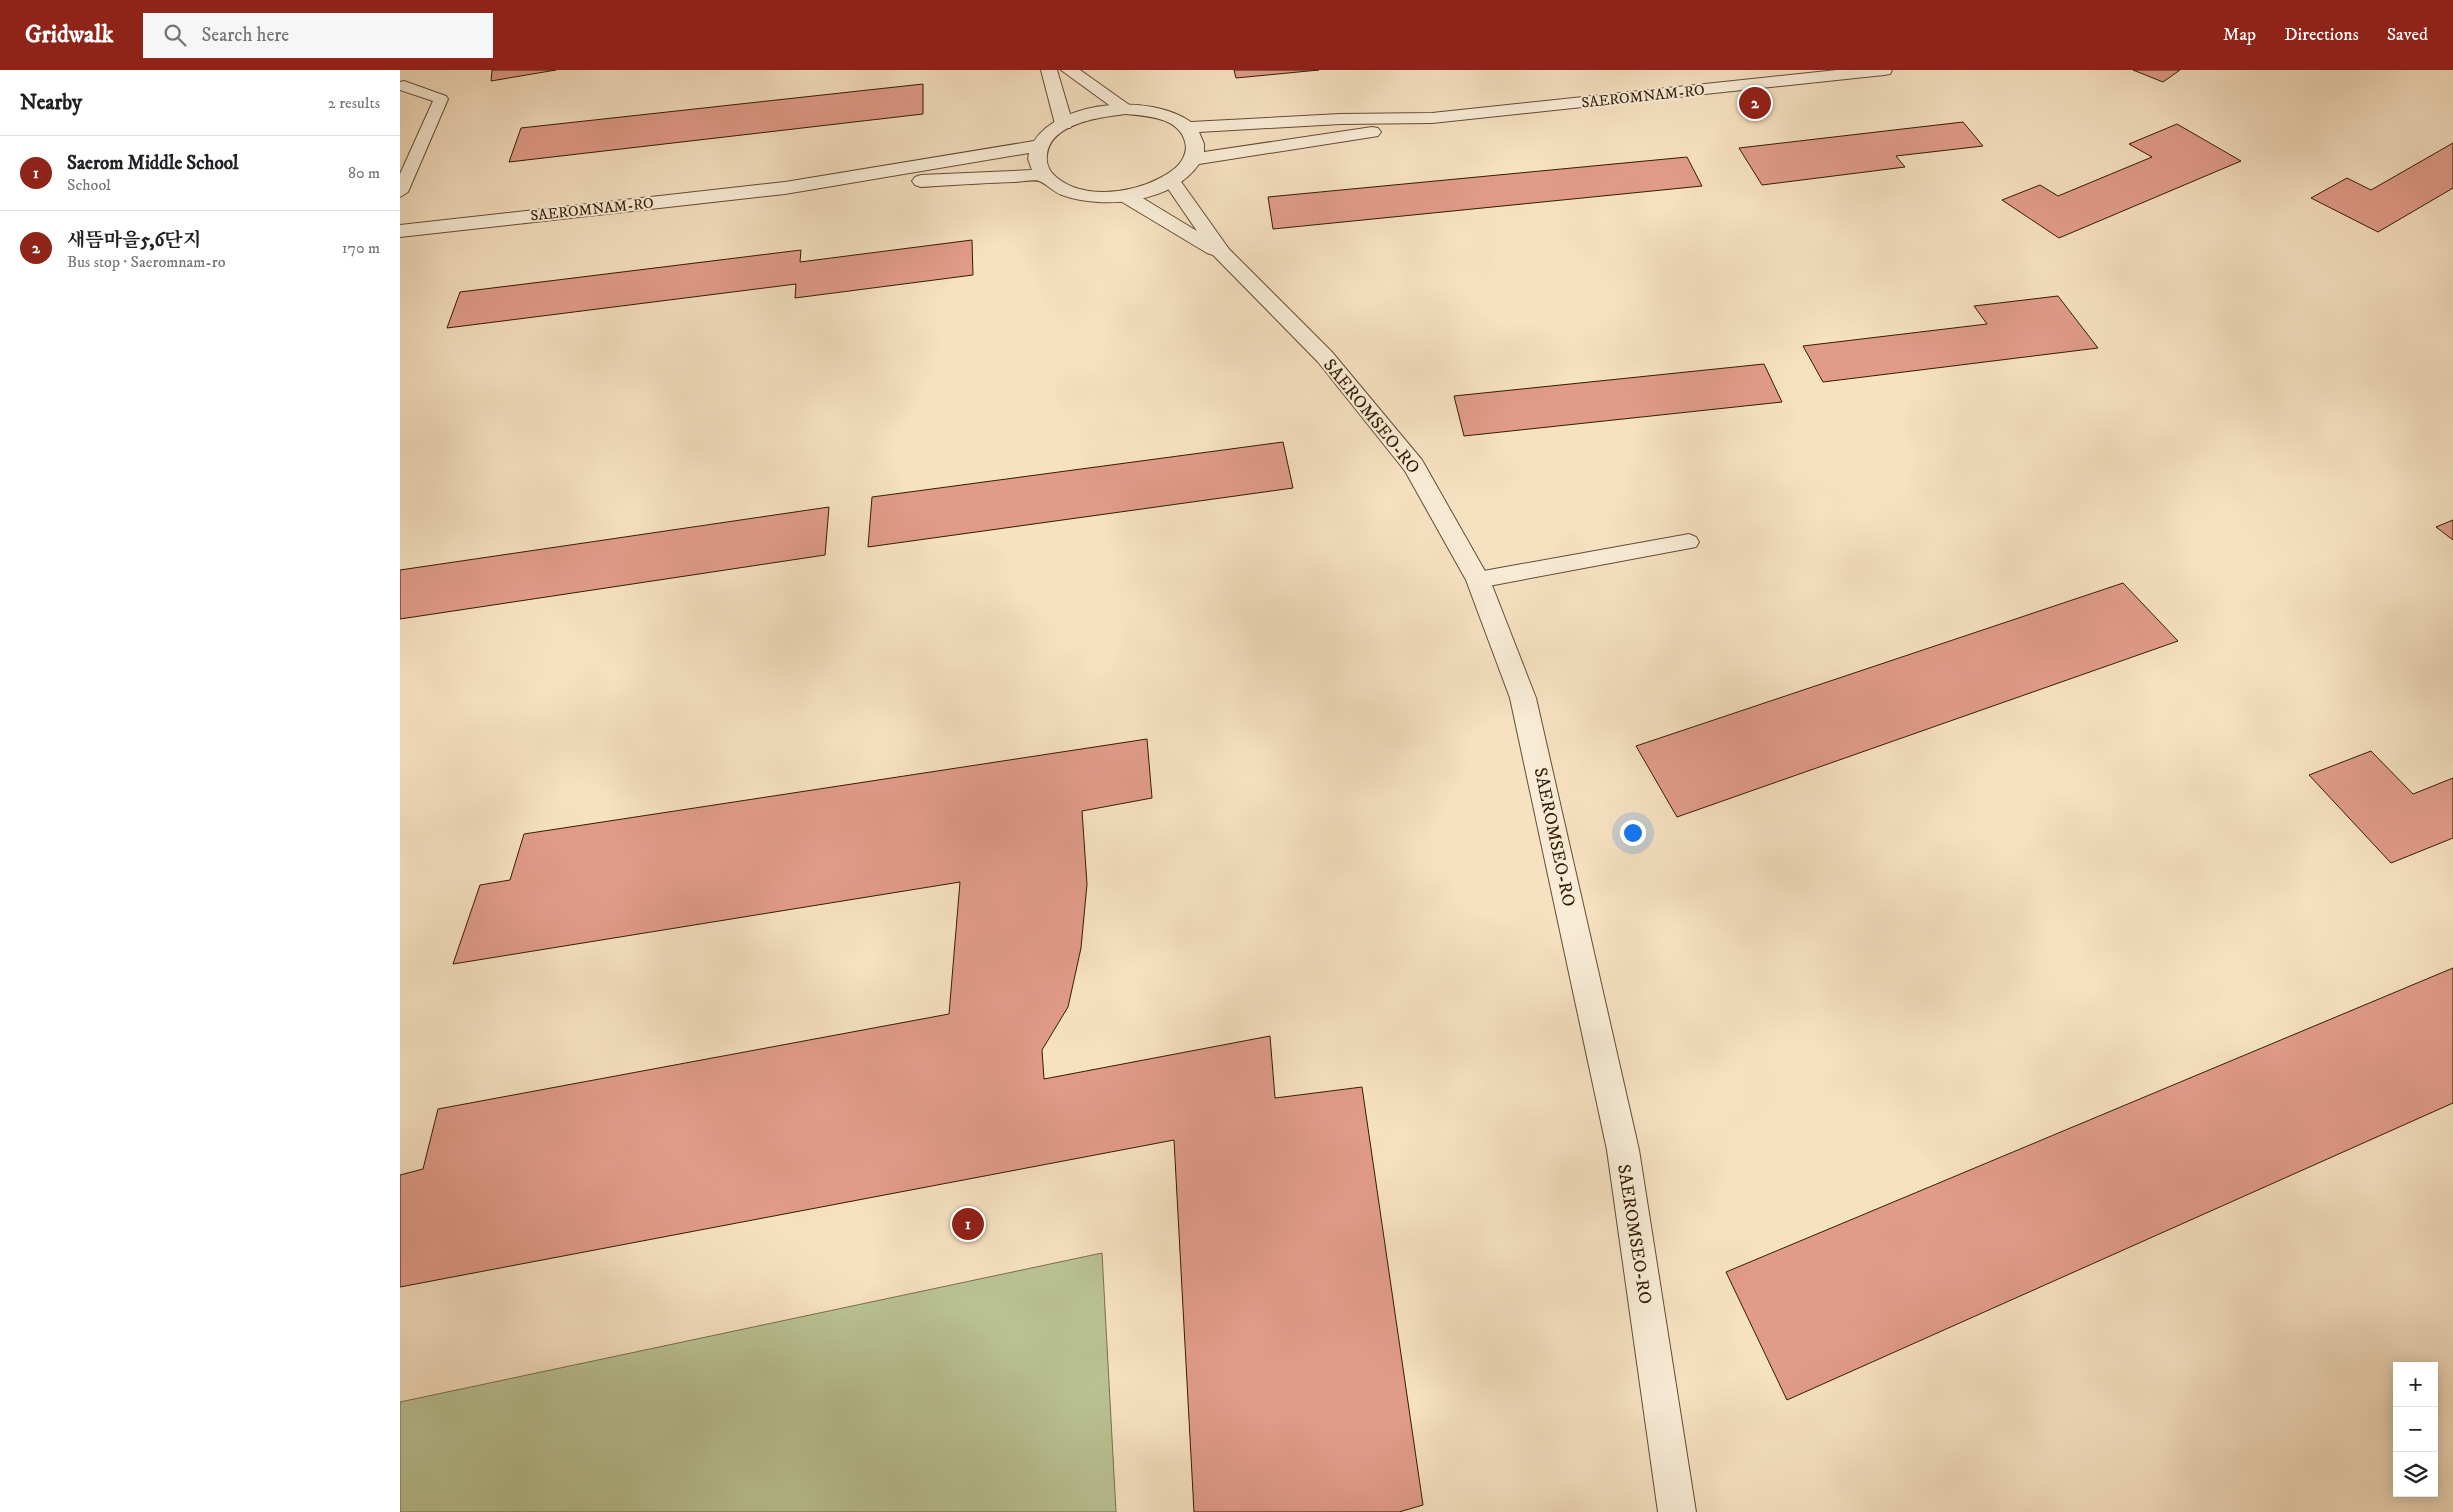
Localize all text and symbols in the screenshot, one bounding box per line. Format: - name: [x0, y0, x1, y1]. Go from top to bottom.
- search box: [143, 13, 493, 58]
- text: Gridwalk: [25, 20, 113, 50]
- icon: search: [161, 21, 189, 49]
- text: Search here: [201, 24, 289, 47]
- text: Map: [2223, 24, 2256, 46]
- text: Directions: [2284, 24, 2359, 46]
- text: Saved: [2387, 24, 2428, 46]
- street label: SAEROMNAM-RO: [1580, 81, 1706, 112]
- pin: 2: [1739, 84, 1771, 122]
- text: Nearby: [20, 90, 82, 116]
- text: 2 results: [328, 93, 380, 113]
- text: Saerom Middle School: [67, 152, 239, 175]
- text: 1: [33, 163, 39, 183]
- text: 80 m: [348, 163, 380, 183]
- text: School: [67, 175, 111, 195]
- street label: SAEROMNAM-RO: [529, 194, 655, 225]
- text: 새뜸마을5,6단지: [67, 229, 201, 252]
- text: 2: [32, 238, 40, 258]
- text: 170 m: [342, 238, 380, 258]
- text: Bus stop · Saeromnam-ro: [67, 252, 226, 272]
- street label: SAEROMSEO-RO: [1318, 355, 1424, 478]
- street label: SAEROMSEO-RO: [1529, 766, 1579, 909]
- your location: [1620, 820, 1646, 846]
- street label: SAEROMSEO-RO: [1612, 1163, 1656, 1306]
- pin: 1: [952, 1205, 984, 1243]
- map controls: [2393, 1362, 2438, 1497]
- button: +: [2393, 1362, 2438, 1407]
- button: −: [2393, 1407, 2438, 1452]
- button: layers: [2393, 1452, 2438, 1497]

